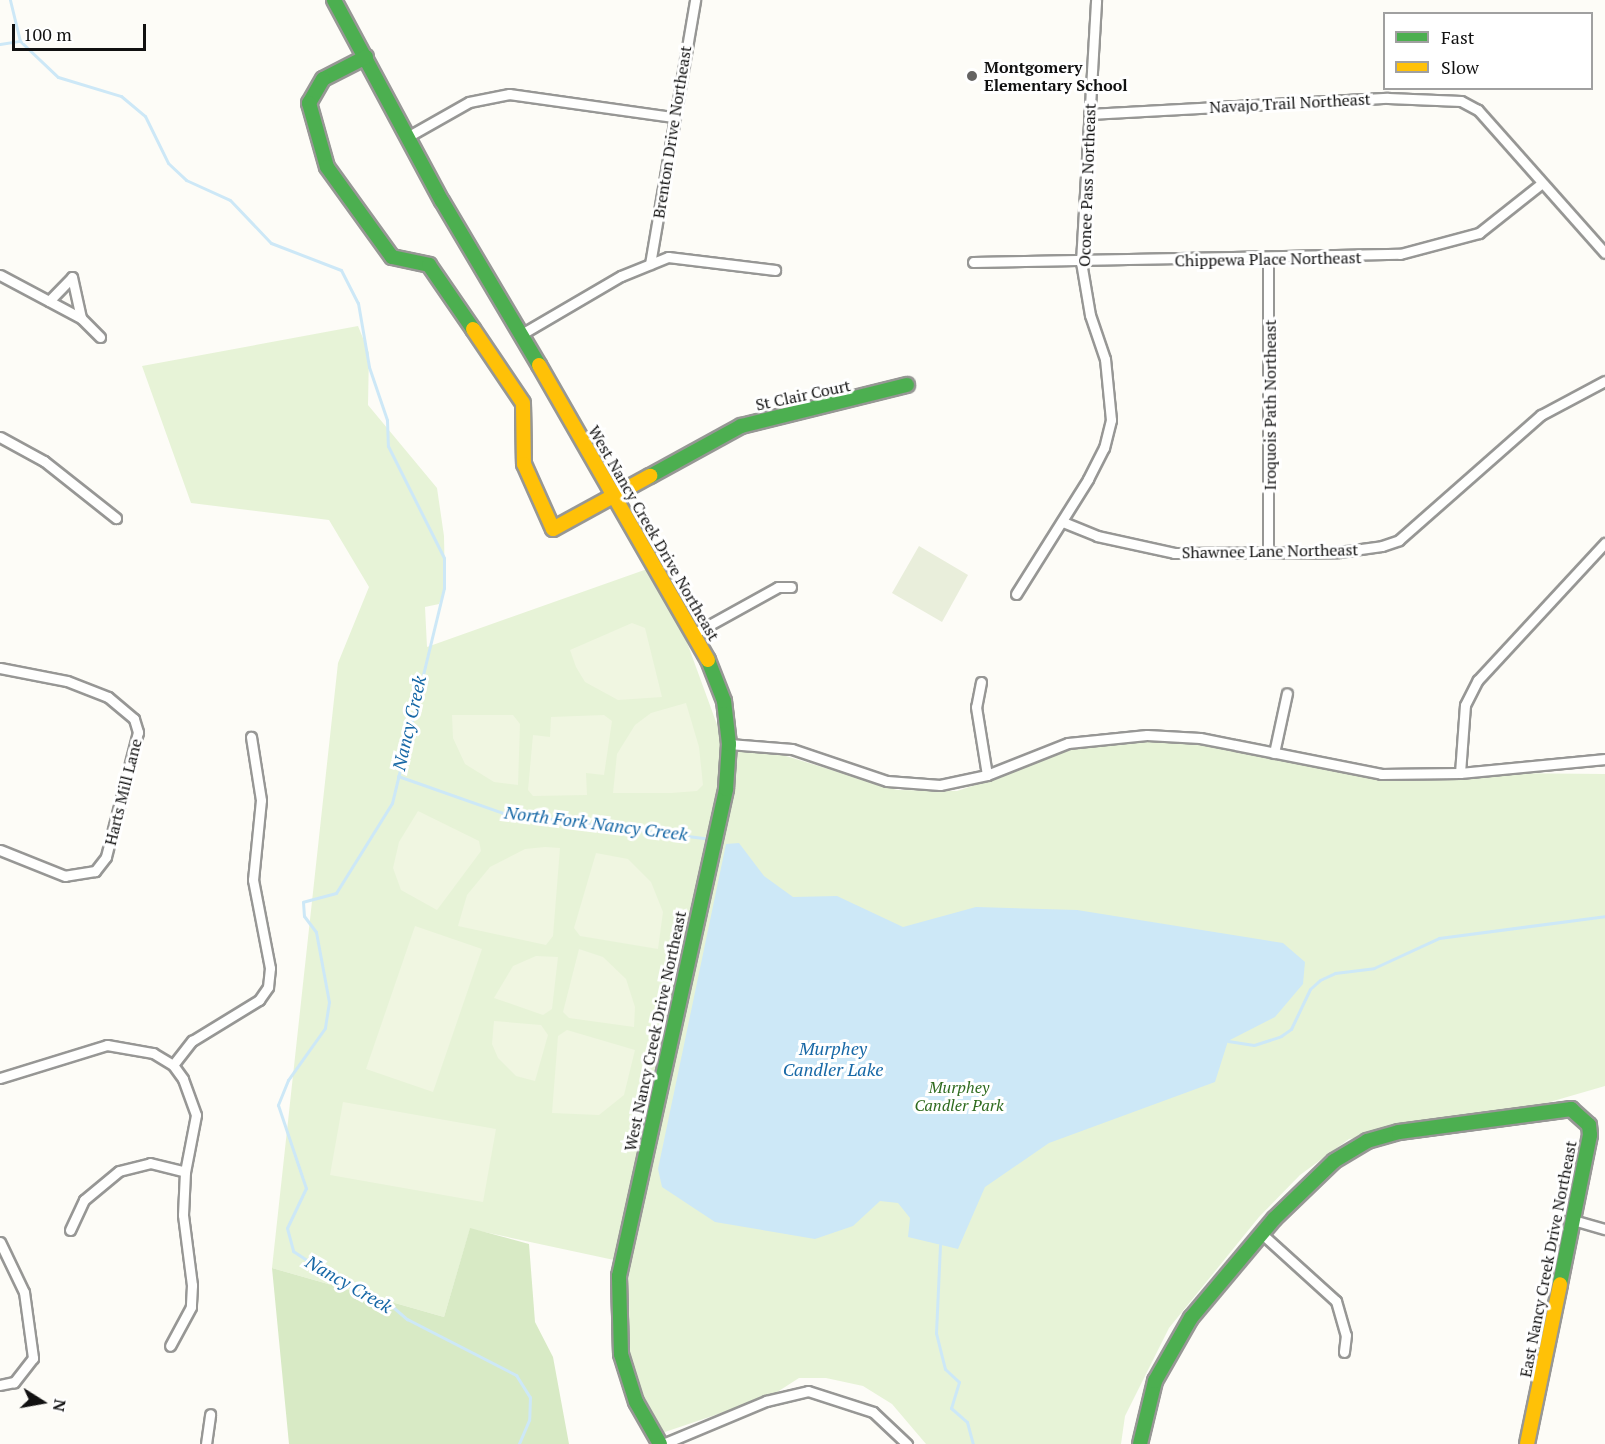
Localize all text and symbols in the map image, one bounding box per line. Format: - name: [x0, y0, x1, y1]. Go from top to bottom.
- scale bar: [15, 12, 148, 50]
- legend: [1383, 12, 1593, 90]
- text: 100 m: [23, 22, 72, 46]
- text: Fast: [1441, 25, 1474, 49]
- street label: Brenton Drive Northeast: [649, 44, 695, 220]
- text: Slow: [1441, 55, 1479, 79]
- place label: Montgomery Elementary School: [984, 57, 1128, 95]
- marker: Montgomery Elementary School: [965, 69, 979, 83]
- street label: Navajo Trail Northeast: [1209, 89, 1371, 117]
- street label: Oconee Pass Northeast: [1075, 103, 1099, 267]
- street label: Chippewa Place Northeast: [1174, 248, 1362, 270]
- street label: Iroquois Path Northeast: [1260, 320, 1280, 490]
- street label: St Clair Court: [754, 376, 852, 414]
- street label: West Nancy Creek Drive Northeast: [584, 422, 724, 644]
- street label: Shawnee Lane Northeast: [1182, 540, 1358, 562]
- water label: Nancy Creek: [388, 674, 430, 772]
- street label: Harts Mill Lane: [100, 737, 146, 847]
- water label: North Fork Nancy Creek: [503, 801, 689, 845]
- street label: West Nancy Creek Drive Northeast: [620, 909, 690, 1153]
- water label: Murphey Candler Lake: [783, 1038, 883, 1080]
- park label: Murphey Candler Park: [914, 1077, 1004, 1115]
- street label: East Nancy Creek Drive Northeast: [1516, 1139, 1580, 1379]
- water label: Nancy Creek: [302, 1251, 396, 1317]
- north arrow: [12, 1372, 72, 1432]
- text: N: [48, 1397, 72, 1413]

